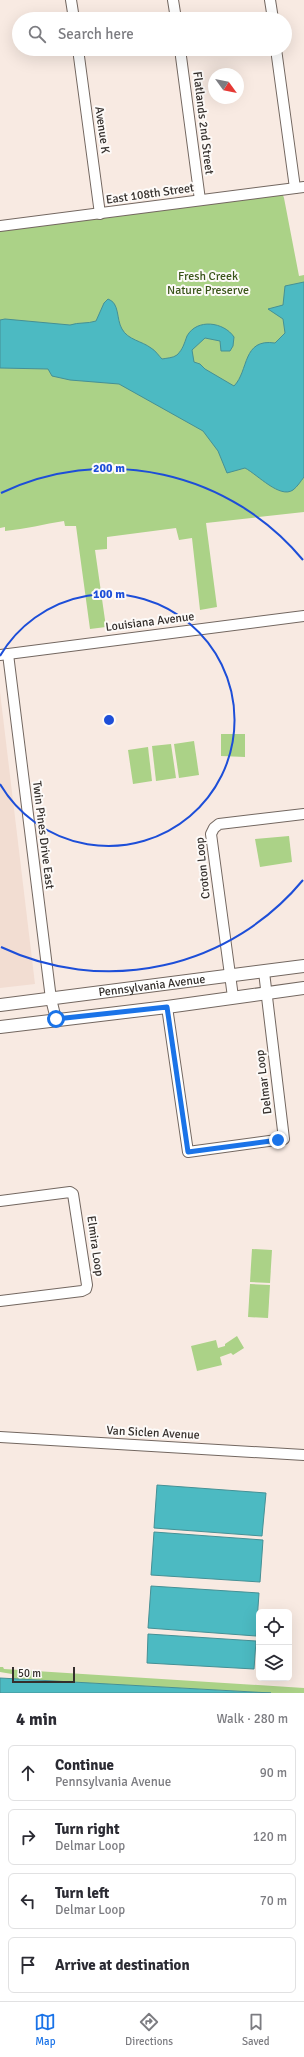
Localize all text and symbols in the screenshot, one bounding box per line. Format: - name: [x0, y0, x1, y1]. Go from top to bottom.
- search box: [12, 12, 292, 56]
- icon: search: [26, 23, 48, 45]
- text: Search here: [58, 25, 134, 43]
- north arrow: [208, 68, 244, 104]
- street label: Flatlands 2nd Street: [189, 71, 217, 175]
- street label: Avenue K: [91, 106, 113, 154]
- street label: East 108th Street: [105, 180, 195, 208]
- park label: Fresh Creek Nature Preserve: [167, 269, 249, 298]
- text: 200 m: [93, 461, 125, 476]
- text: 100 m: [93, 587, 125, 602]
- street label: Louisiana Avenue: [105, 609, 195, 635]
- centre of rings: [102, 713, 116, 727]
- street label: Twin Pines Drive East: [29, 780, 57, 890]
- street label: Croton Loop: [192, 836, 214, 900]
- street label: Pennsylvania Avenue: [97, 971, 206, 1000]
- route start: [47, 1010, 65, 1028]
- street label: Delmar Loop: [253, 1049, 275, 1115]
- route end: [269, 1131, 287, 1149]
- street label: Elmira Loop: [83, 1215, 107, 1277]
- street label: Van Siclen Avenue: [106, 1423, 200, 1443]
- map controls: [256, 1609, 292, 1681]
- button: locate: [256, 1609, 292, 1645]
- button: layers: [256, 1645, 292, 1681]
- scale bar: [12, 1665, 75, 1684]
- text: 50 m: [18, 1667, 41, 1680]
- text: 4 min: [16, 1709, 57, 1730]
- text: Walk · 280 m: [217, 1711, 288, 1727]
- text: Continue: [55, 1756, 114, 1774]
- icon: ahead: [17, 1762, 39, 1784]
- text: 90 m: [260, 1765, 287, 1781]
- text: Pennsylvania Avenue: [55, 1774, 171, 1790]
- text: Turn right: [55, 1820, 120, 1838]
- icon: right: [17, 1826, 39, 1848]
- text: 120 m: [253, 1829, 287, 1845]
- text: Delmar Loop: [55, 1838, 125, 1854]
- text: Turn left: [55, 1884, 109, 1902]
- icon: left: [17, 1890, 39, 1912]
- text: 70 m: [260, 1893, 287, 1909]
- text: Delmar Loop: [55, 1902, 125, 1918]
- icon: arrive: [17, 1954, 39, 1976]
- text: Arrive at destination: [55, 1956, 190, 1974]
- tab: Map: [34, 2011, 56, 2048]
- tab: Directions: [125, 2011, 173, 2048]
- tab: Saved: [242, 2011, 270, 2048]

